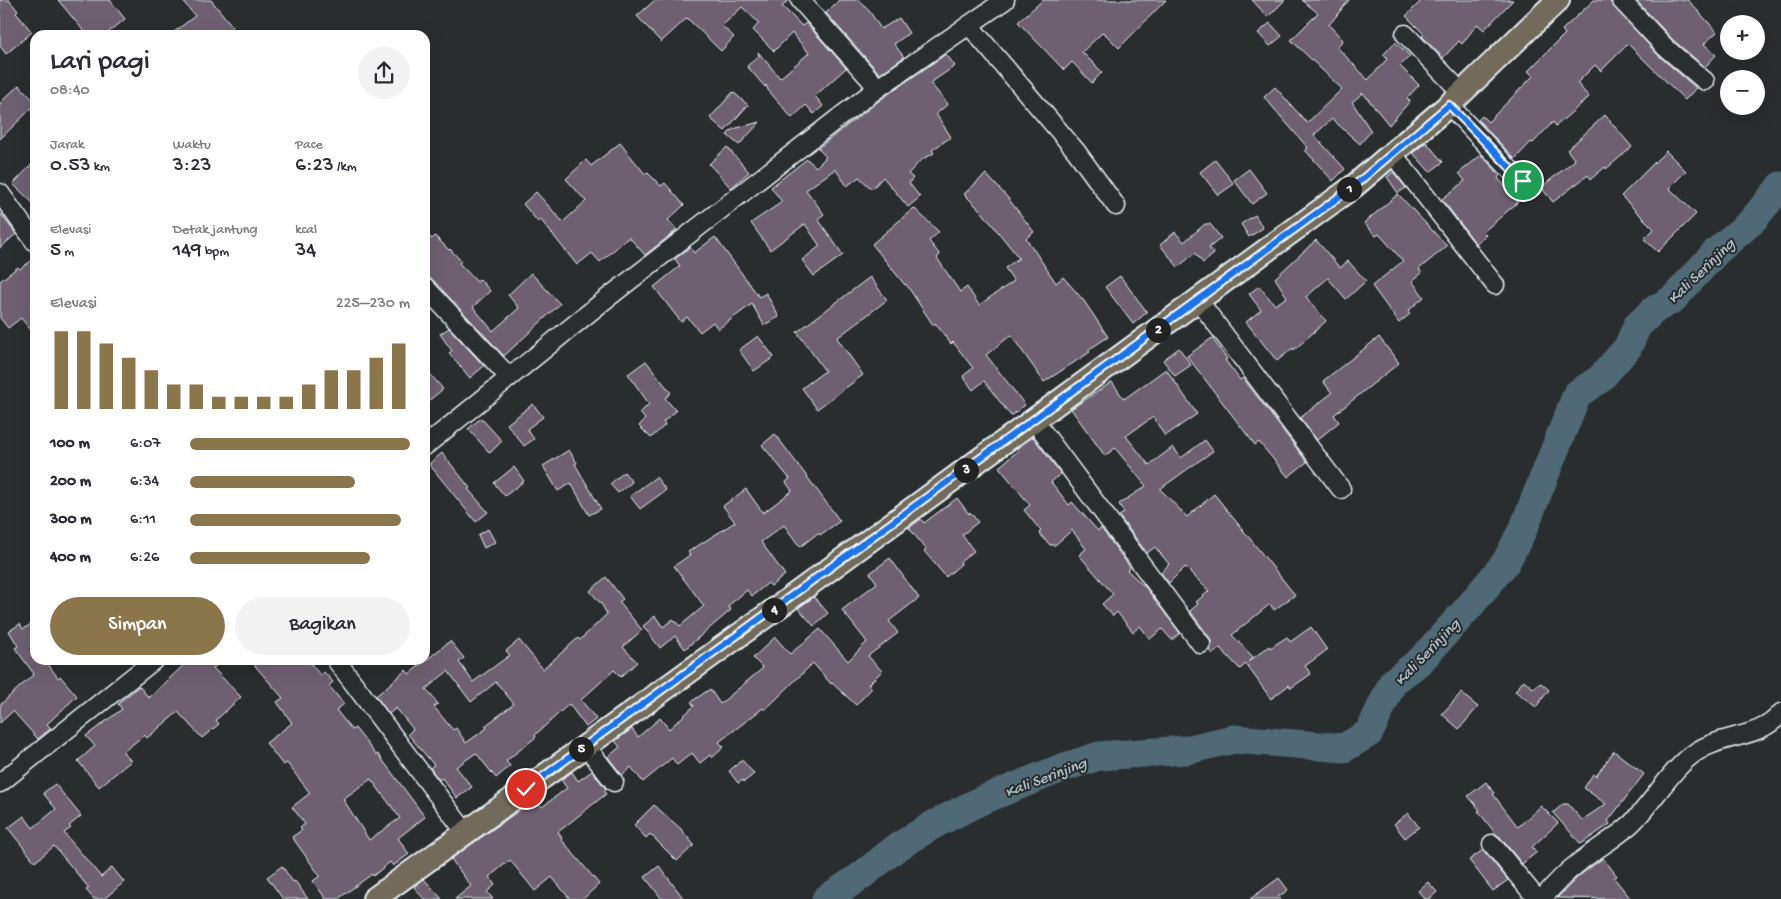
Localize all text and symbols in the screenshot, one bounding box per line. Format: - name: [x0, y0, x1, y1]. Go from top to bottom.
- map controls: [1720, 15, 1765, 115]
- button: +: [1720, 15, 1765, 60]
- text: Lari pagi: [50, 46, 150, 79]
- button: share: [358, 47, 410, 99]
- button: −: [1720, 70, 1765, 115]
- text: 08:40: [50, 82, 90, 101]
- text: Jarak: [50, 137, 84, 154]
- text: Waktu: [173, 137, 211, 154]
- text: Pace: [295, 137, 323, 154]
- text: 0.53: [50, 154, 90, 179]
- text: 3:23: [173, 154, 211, 179]
- text: 6:23: [295, 154, 334, 179]
- text: km: [90, 159, 110, 176]
- text: /km: [334, 159, 357, 176]
- pin: [1502, 160, 1544, 202]
- icon: arrive: [1509, 167, 1537, 195]
- pin: 1: [1336, 176, 1362, 202]
- text: 1: [1347, 181, 1352, 198]
- text: Elevasi: [50, 222, 91, 239]
- text: Detak jantung: [173, 222, 257, 239]
- text: kcal: [295, 222, 317, 239]
- water label: Kali Serinjing: [1665, 235, 1741, 309]
- text: 5: [50, 239, 61, 264]
- text: 149: [173, 239, 202, 264]
- text: 34: [295, 239, 316, 264]
- text: m: [61, 244, 74, 261]
- text: bpm: [202, 244, 229, 261]
- text: Elevasi: [50, 295, 97, 314]
- text: 225–230 m: [336, 295, 410, 314]
- pin: 2: [1146, 318, 1170, 342]
- text: 2: [1155, 322, 1162, 339]
- text: 100 m: [50, 435, 90, 454]
- text: 6:07: [130, 435, 161, 454]
- pin: 3: [954, 458, 978, 482]
- text: 3: [963, 462, 970, 479]
- text: 200 m: [50, 473, 91, 492]
- text: 6:34: [130, 473, 159, 492]
- text: 300 m: [50, 511, 92, 530]
- text: 6:11: [130, 511, 156, 530]
- text: 400 m: [50, 549, 91, 568]
- text: 6:26: [130, 549, 159, 568]
- button: Simpan: [50, 597, 225, 655]
- button: Bagikan: [235, 597, 410, 655]
- pin: 4: [762, 598, 786, 622]
- text: 4: [771, 602, 778, 619]
- water label: Kali Serinjing: [1392, 615, 1466, 691]
- pin: 5: [568, 736, 594, 762]
- text: 5: [578, 741, 585, 758]
- water label: Kali Serinjing: [1003, 755, 1091, 803]
- pin: [505, 768, 547, 810]
- icon: check: [512, 775, 540, 803]

